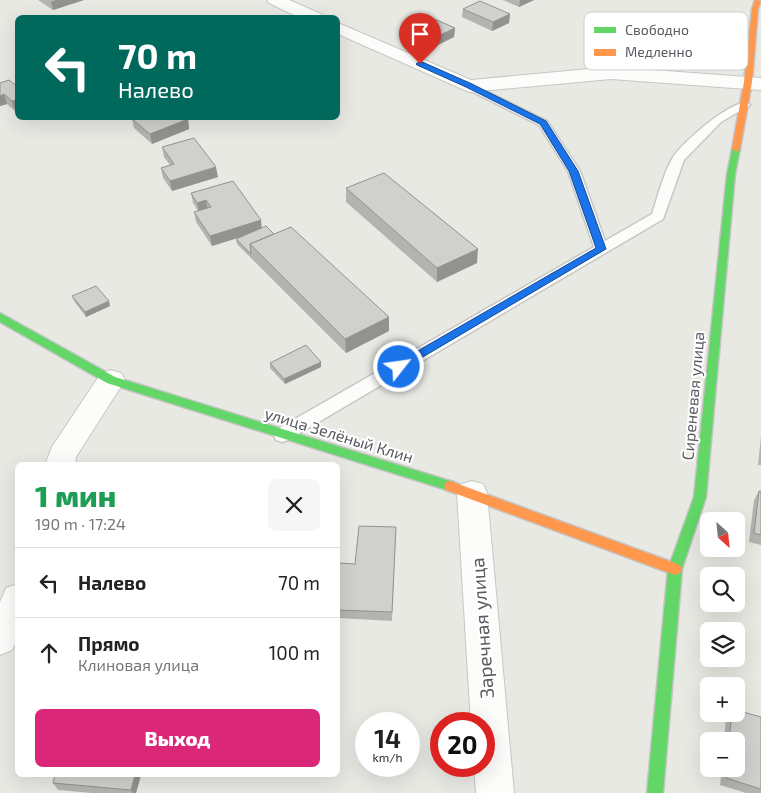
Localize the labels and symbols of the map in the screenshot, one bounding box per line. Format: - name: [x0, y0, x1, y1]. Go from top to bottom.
- legend: [584, 12, 748, 70]
- pin: [399, 13, 441, 64]
- text: Свободно: [625, 21, 689, 38]
- text: Медленно: [625, 43, 693, 60]
- street label: Сиреневая улица: [677, 331, 709, 461]
- position arrow: [372, 340, 424, 392]
- street label: улица Зелёный Клин: [262, 403, 416, 467]
- north arrow: [700, 512, 745, 558]
- street label: Заречная улица: [465, 557, 499, 699]
- speed limit sign: 20: [430, 712, 495, 777]

